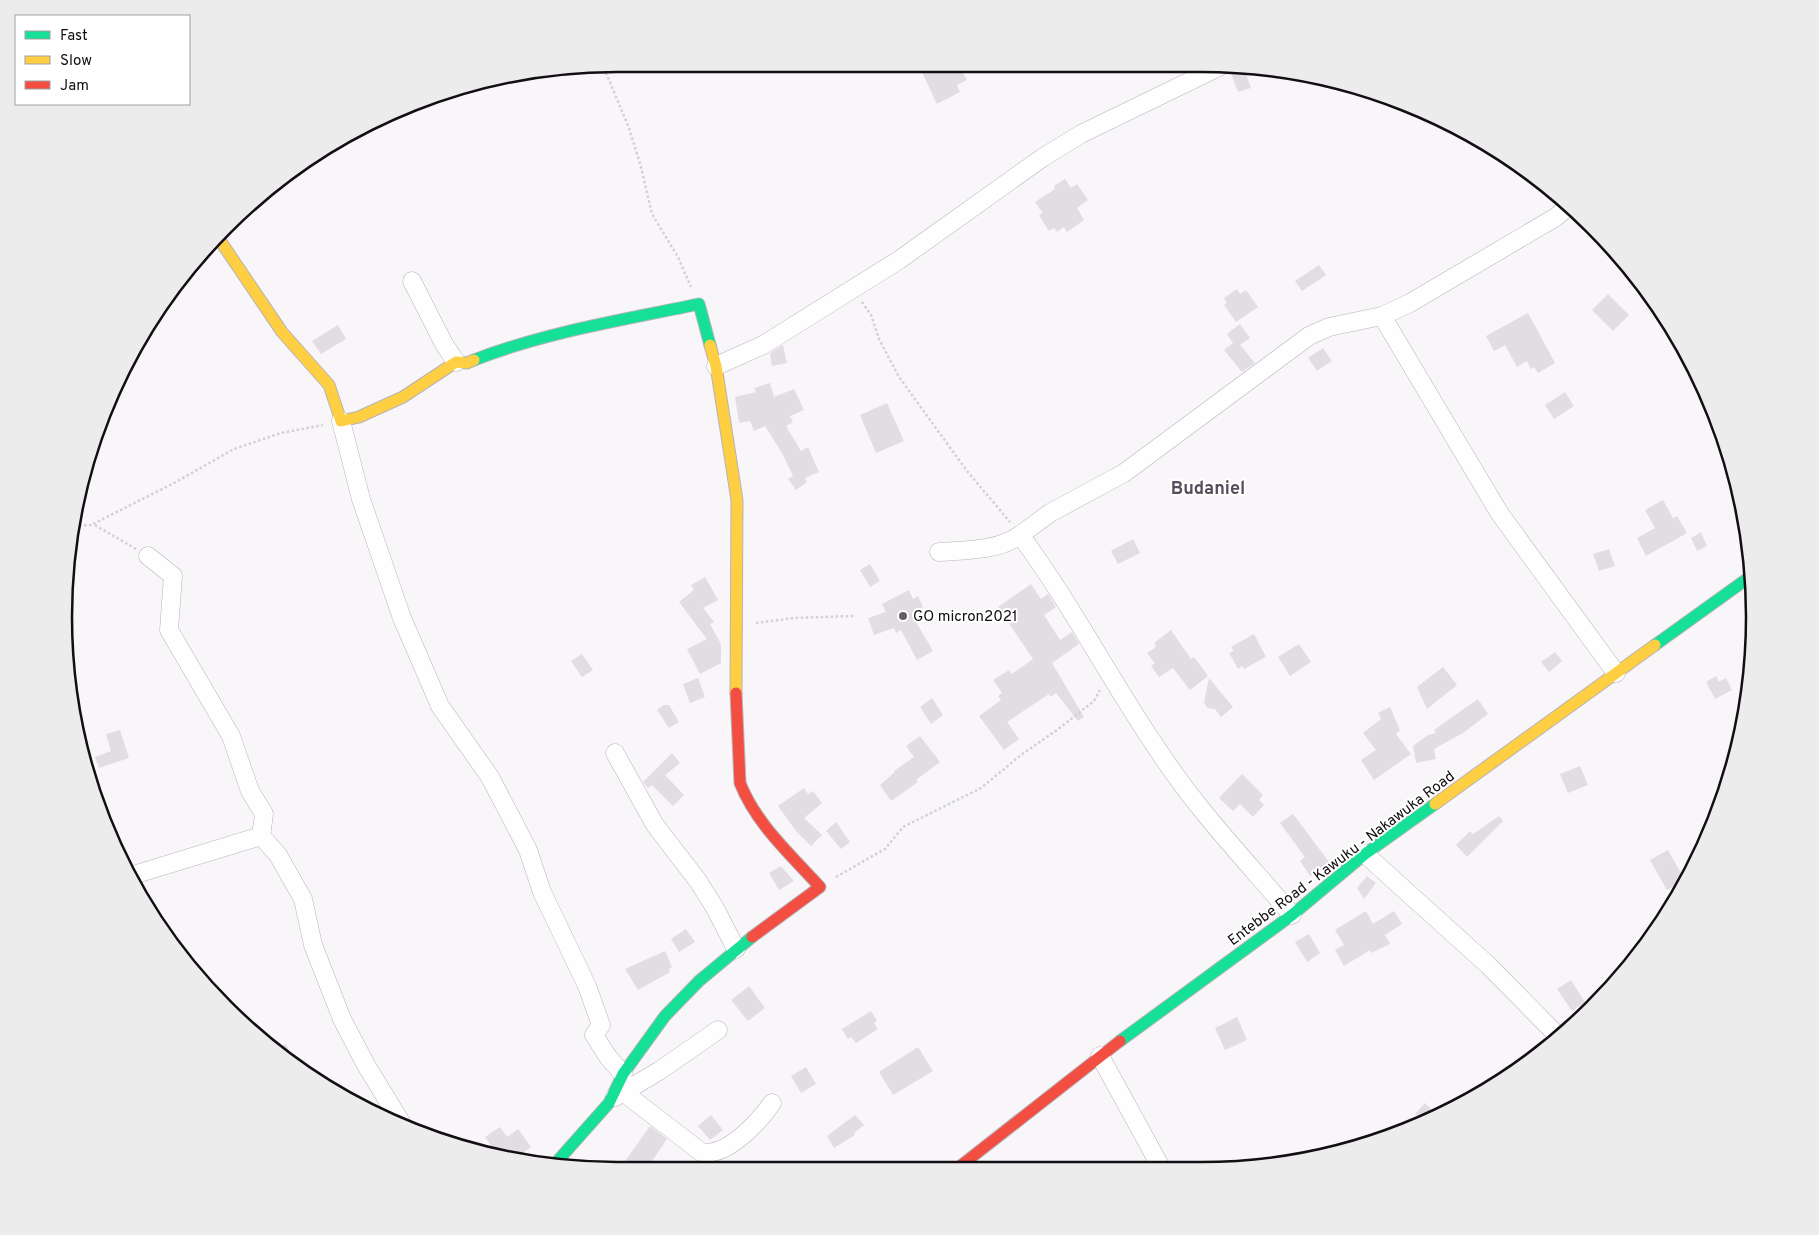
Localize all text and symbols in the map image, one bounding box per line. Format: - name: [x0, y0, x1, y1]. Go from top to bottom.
- legend: [15, 15, 190, 105]
- text: Fast: [60, 27, 88, 46]
- text: Slow: [60, 52, 92, 71]
- text: Jam: [60, 77, 89, 96]
- district label: Budaniel: [1171, 478, 1245, 501]
- place label: GO micron2021: [913, 608, 1018, 627]
- marker: GO micron2021: [897, 610, 909, 622]
- street label: Entebbe Road - Kawuku - Nakawuka Road: [1225, 768, 1459, 951]

